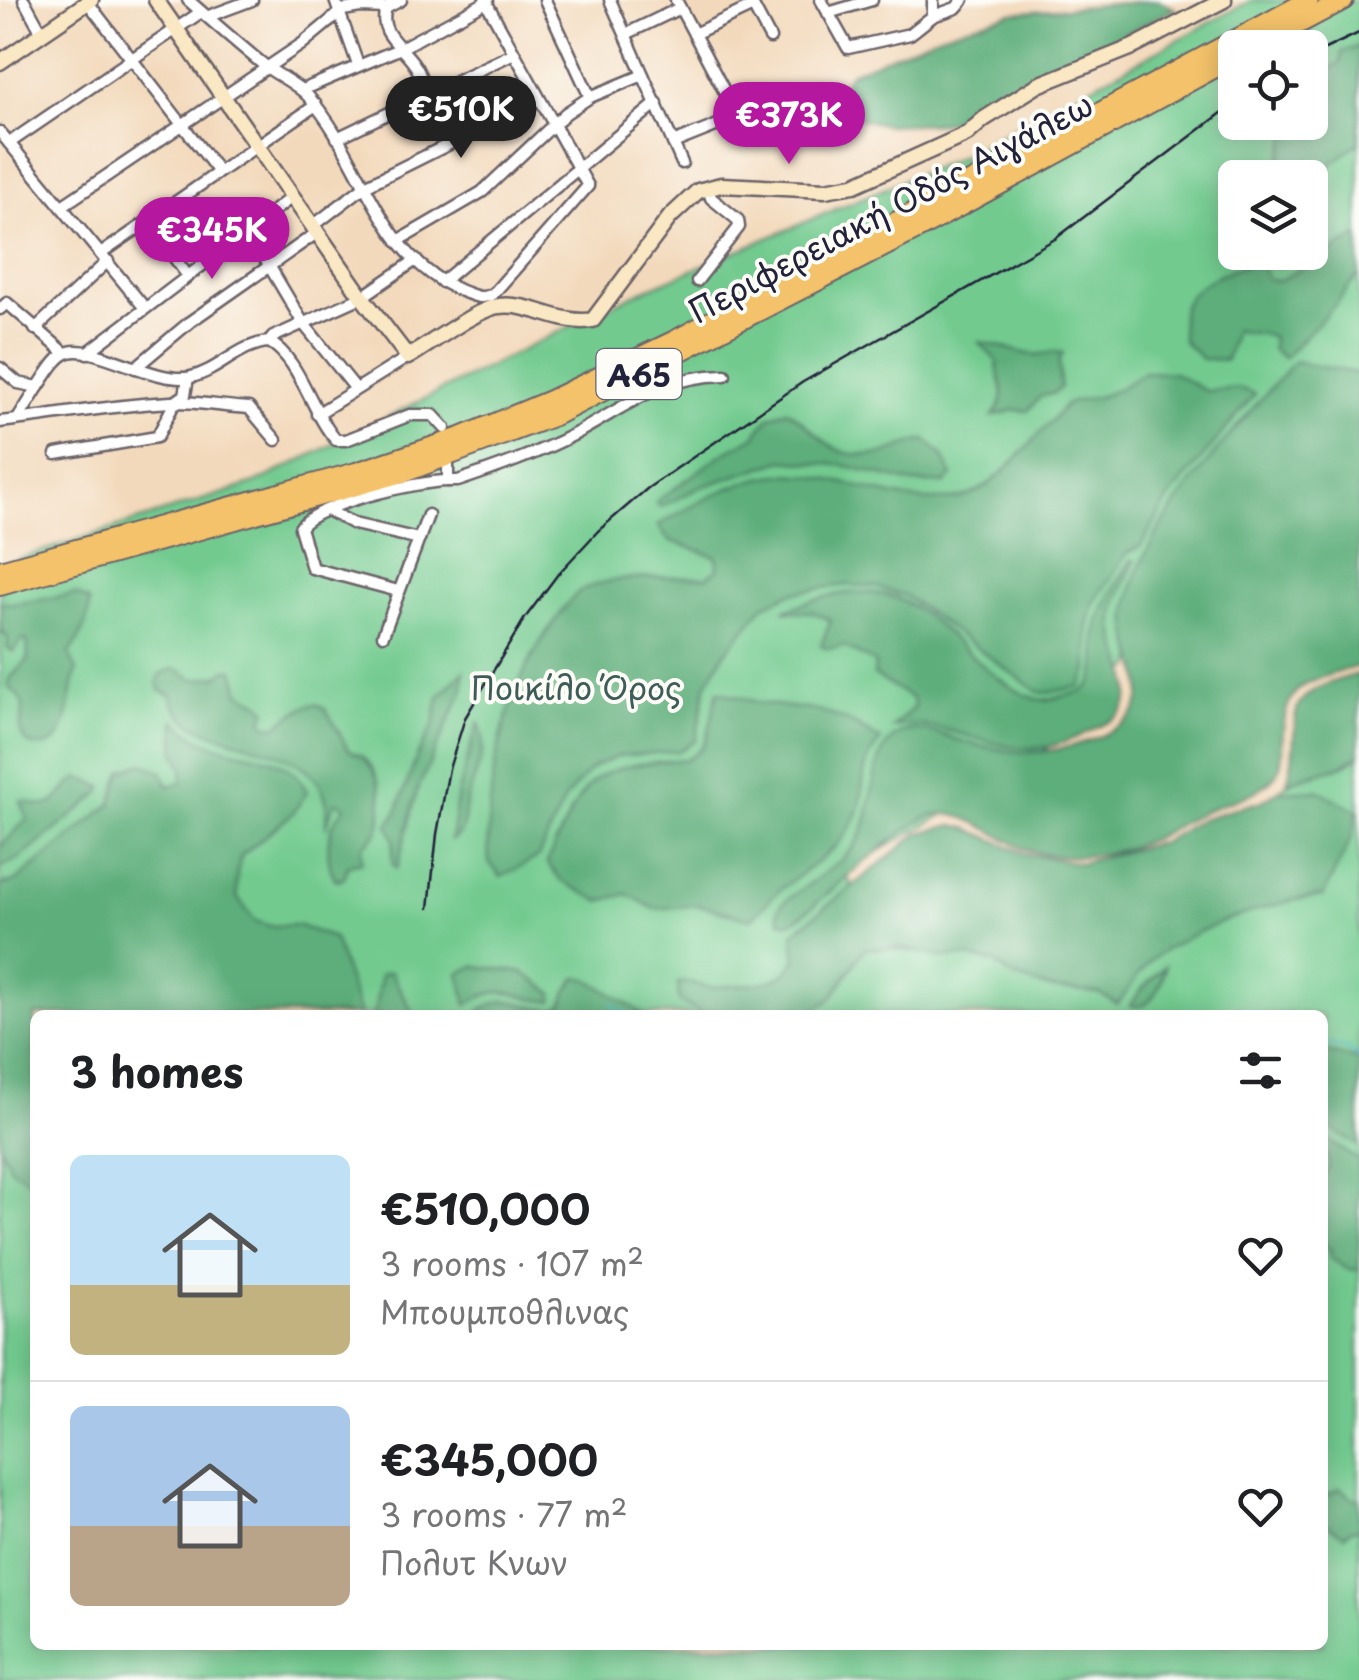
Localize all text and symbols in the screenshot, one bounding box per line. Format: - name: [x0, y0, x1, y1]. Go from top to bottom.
- map controls: [1218, 30, 1328, 270]
- button: locate: [1218, 30, 1328, 140]
- pin: €510K: [391, 76, 531, 161]
- street label: Περιφερειακή Οδός Αιγάλεω: [679, 80, 1101, 334]
- pin: €373K: [719, 82, 859, 167]
- text: €510K: [407, 84, 515, 132]
- text: €373K: [735, 90, 843, 138]
- button: layers: [1218, 160, 1328, 270]
- pin: €345K: [142, 197, 282, 282]
- text: €345K: [156, 205, 268, 253]
- road number: Α65: [596, 349, 682, 399]
- park label: Ποικίλο Όρος: [471, 663, 681, 711]
- text: 3 homes: [70, 1039, 243, 1102]
- icon: filters: [1233, 1043, 1288, 1098]
- text: €510,000: [380, 1176, 590, 1239]
- icon: home: [150, 1195, 270, 1315]
- icon: heart: [1233, 1228, 1288, 1283]
- text: 3 rooms · 107 m²: [380, 1239, 644, 1287]
- text: Μπουμποθλινας: [380, 1287, 629, 1335]
- text: €345,000: [380, 1427, 598, 1490]
- icon: home: [150, 1446, 270, 1566]
- icon: heart: [1233, 1479, 1288, 1534]
- text: 3 rooms · 77 m²: [380, 1490, 628, 1538]
- text: Πολυτ Κνων: [380, 1538, 568, 1586]

